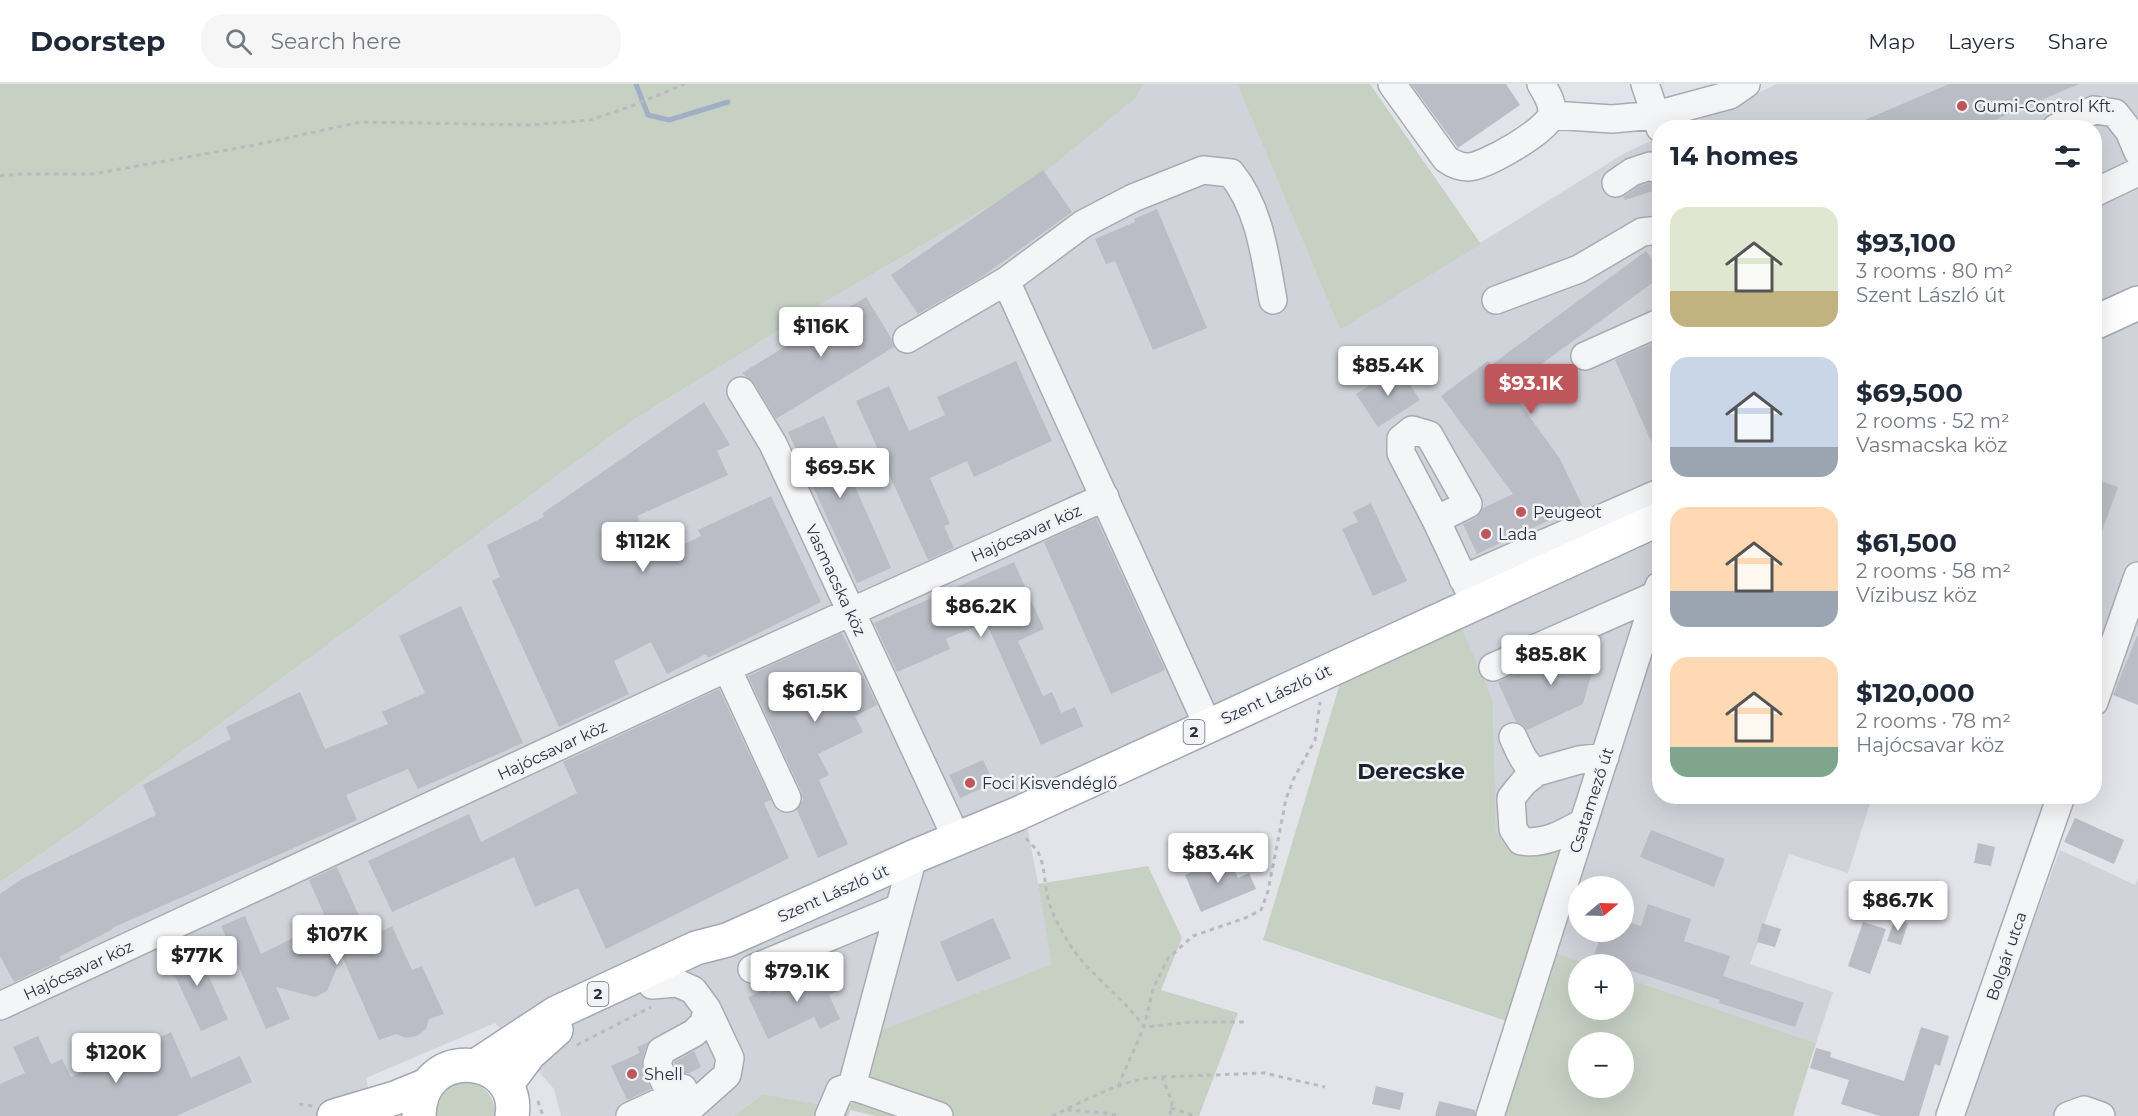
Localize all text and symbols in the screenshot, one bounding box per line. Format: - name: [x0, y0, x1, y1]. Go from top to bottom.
- search box: [201, 14, 621, 68]
- text: Doorstep: [30, 24, 165, 58]
- icon: search: [222, 25, 255, 58]
- text: Search here: [270, 28, 401, 55]
- text: Map: [1868, 29, 1915, 54]
- text: Layers: [1948, 29, 2015, 54]
- text: Share: [2048, 29, 2108, 54]
- place label: Gumi-Control Kft.: [1974, 97, 2115, 116]
- marker: Gumi-Control Kft.: [1955, 99, 1969, 113]
- text: 14 homes: [1670, 140, 1798, 172]
- icon: filters: [2051, 140, 2084, 173]
- text: $93,100: [1856, 227, 1956, 259]
- icon: home: [1718, 231, 1790, 303]
- text: 3 rooms · 80 m²: [1856, 259, 2013, 283]
- text: Szent László út: [1856, 283, 2006, 307]
- pin: $116K: [779, 307, 863, 358]
- text: $116K: [793, 314, 849, 338]
- pin: $85.4K: [1339, 346, 1437, 397]
- text: $85.4K: [1352, 353, 1424, 377]
- pin: $93.1K: [1482, 364, 1580, 415]
- text: $93.1K: [1499, 371, 1563, 395]
- text: $69,500: [1856, 377, 1963, 409]
- icon: home: [1718, 381, 1790, 453]
- text: 2 rooms · 52 m²: [1856, 409, 2010, 433]
- text: Vasmacska köz: [1856, 433, 2007, 457]
- pin: $69.5K: [791, 448, 889, 499]
- text: $69.5K: [805, 455, 875, 479]
- street label: Hajócsavar köz: [968, 501, 1084, 566]
- place label: Peugeot: [1533, 503, 1602, 522]
- marker: Peugeot: [1514, 505, 1528, 519]
- street label: Vasmacska köz: [801, 521, 870, 639]
- pin: $112K: [601, 522, 685, 573]
- place label: Lada: [1498, 525, 1537, 544]
- marker: Lada: [1479, 527, 1493, 541]
- text: $61,500: [1856, 527, 1957, 559]
- text: $112K: [616, 529, 670, 553]
- icon: home: [1718, 531, 1790, 603]
- text: 2 rooms · 58 m²: [1856, 559, 2011, 583]
- text: Vízibusz köz: [1856, 583, 1977, 607]
- pin: $86.2K: [932, 587, 1030, 638]
- text: $86.2K: [946, 594, 1016, 618]
- pin: $85.8K: [1502, 635, 1600, 686]
- text: $85.8K: [1515, 642, 1587, 666]
- street label: Szent László út: [1218, 660, 1335, 728]
- pin: $61.5K: [766, 672, 864, 723]
- text: $120,000: [1856, 677, 1975, 709]
- text: $61.5K: [782, 679, 848, 703]
- icon: home: [1718, 681, 1790, 753]
- text: 2 rooms · 78 m²: [1856, 709, 2011, 733]
- street label: Hajócsavar köz: [494, 717, 610, 784]
- road number: 2: [1184, 720, 1204, 744]
- text: Hajócsavar köz: [1856, 733, 2004, 757]
- street label: Csatamező út: [1565, 744, 1618, 855]
- district label: Derecske: [1357, 758, 1465, 785]
- place label: Foci Kisvendéglő: [982, 774, 1117, 793]
- marker: Foci Kisvendéglő: [963, 776, 977, 790]
- pin: $83.4K: [1169, 833, 1267, 884]
- text: $83.4K: [1182, 840, 1254, 864]
- street label: Szent László út: [775, 860, 892, 926]
- north arrow: [1568, 876, 1634, 942]
- map controls: [1568, 876, 1634, 1098]
- pin: $86.7K: [1849, 881, 1947, 932]
- text: $86.7K: [1862, 888, 1934, 912]
- street label: Bolgár utca: [1982, 909, 2031, 1003]
- pin: $107K: [295, 915, 379, 966]
- text: $107K: [306, 922, 368, 946]
- pin: $77K: [161, 936, 233, 987]
- street label: Hajócsavar köz: [20, 937, 136, 1004]
- text: $77K: [171, 943, 223, 967]
- pin: $79.1K: [748, 952, 846, 1003]
- button: +: [1568, 954, 1634, 1020]
- text: $79.1K: [765, 959, 830, 983]
- road number: 2: [588, 982, 608, 1006]
- button: −: [1568, 1032, 1634, 1098]
- pin: $120K: [74, 1033, 158, 1084]
- text: $120K: [86, 1040, 146, 1064]
- place label: Shell: [644, 1065, 683, 1084]
- marker: Shell: [625, 1067, 639, 1081]

